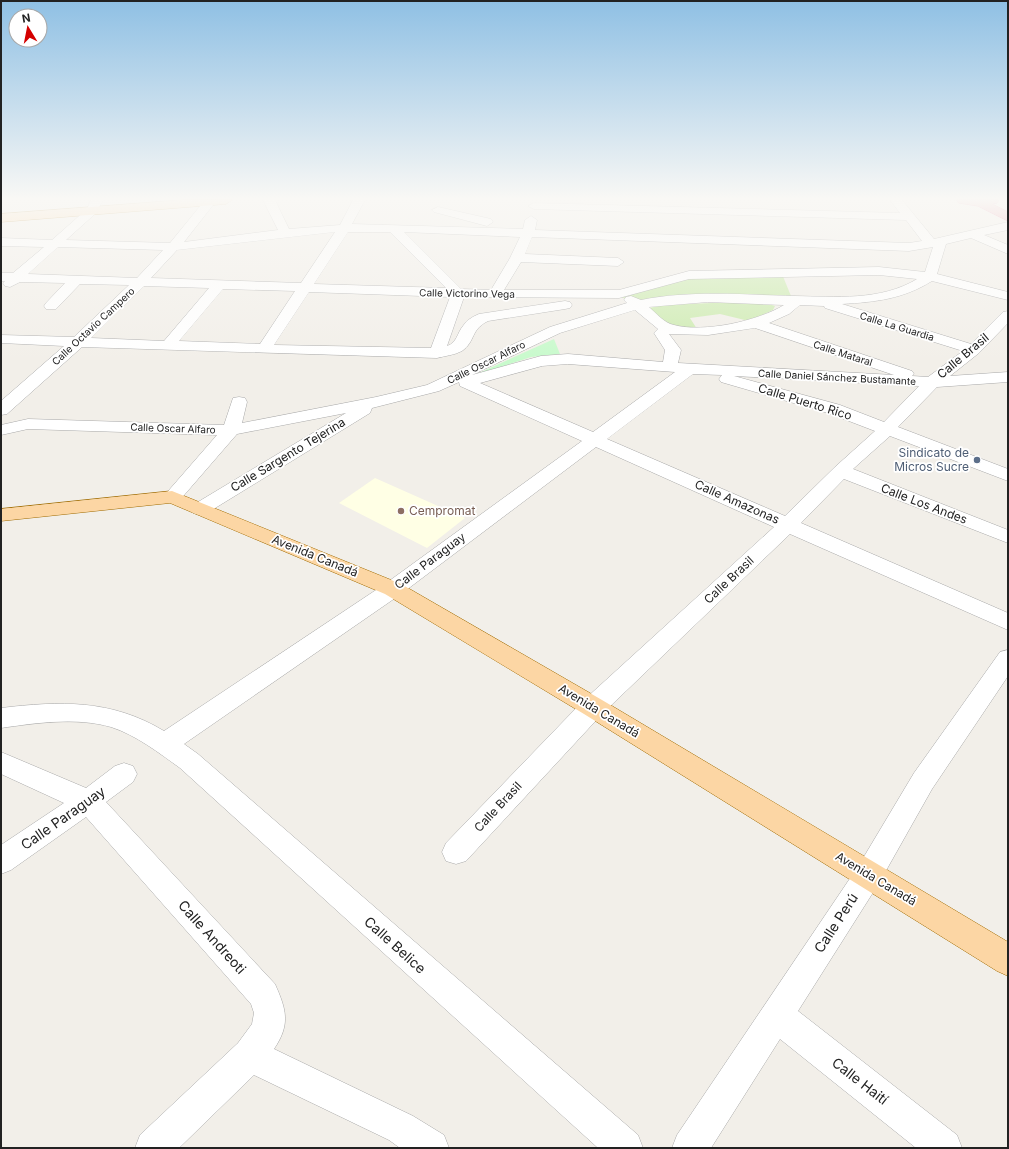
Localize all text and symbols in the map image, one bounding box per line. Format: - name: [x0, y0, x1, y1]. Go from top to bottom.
- north arrow: [8, 8, 48, 48]
- text: N: [21, 11, 32, 26]
- street label: Calle Octavio Campero: [49, 285, 137, 367]
- street label: Calle Victorino Vega: [419, 286, 515, 300]
- street label: Calle La Guardia: [858, 309, 936, 343]
- street label: Calle Brasil: [934, 330, 992, 382]
- street label: Calle Oscar Alfaro: [445, 338, 527, 386]
- street label: Calle Mataral: [812, 338, 874, 368]
- street label: Calle Daniel Sánchez Bustamante: [758, 367, 916, 387]
- street label: Calle Puerto Rico: [756, 380, 854, 423]
- street label: Calle Sargento Tejerina: [228, 414, 348, 495]
- street label: Calle Oscar Alfaro: [130, 421, 216, 435]
- place label: Sindicato de Micros Sucre: [894, 445, 969, 474]
- marker: Sindicato de Micros Sucre: [972, 455, 982, 465]
- street label: Calle Amazonas: [693, 476, 782, 527]
- street label: Calle Los Andes: [879, 480, 970, 527]
- place label: Cempromat: [409, 503, 475, 518]
- marker: Cempromat: [396, 506, 406, 516]
- street label: Calle Paraguay: [391, 529, 468, 592]
- street label: Avenida Canadá: [270, 531, 361, 580]
- street label: Calle Brasil: [701, 553, 757, 607]
- street label: Avenida Canadá: [556, 680, 642, 741]
- street label: Calle Brasil: [471, 779, 525, 835]
- street label: Calle Paraguay: [17, 782, 108, 853]
- street label: Avenida Canadá: [833, 848, 919, 909]
- street label: Calle Perú: [810, 890, 861, 956]
- street label: Calle Andreoti: [175, 896, 250, 977]
- street label: Calle Belice: [361, 912, 430, 977]
- street label: Calle Haití: [829, 1053, 892, 1108]

